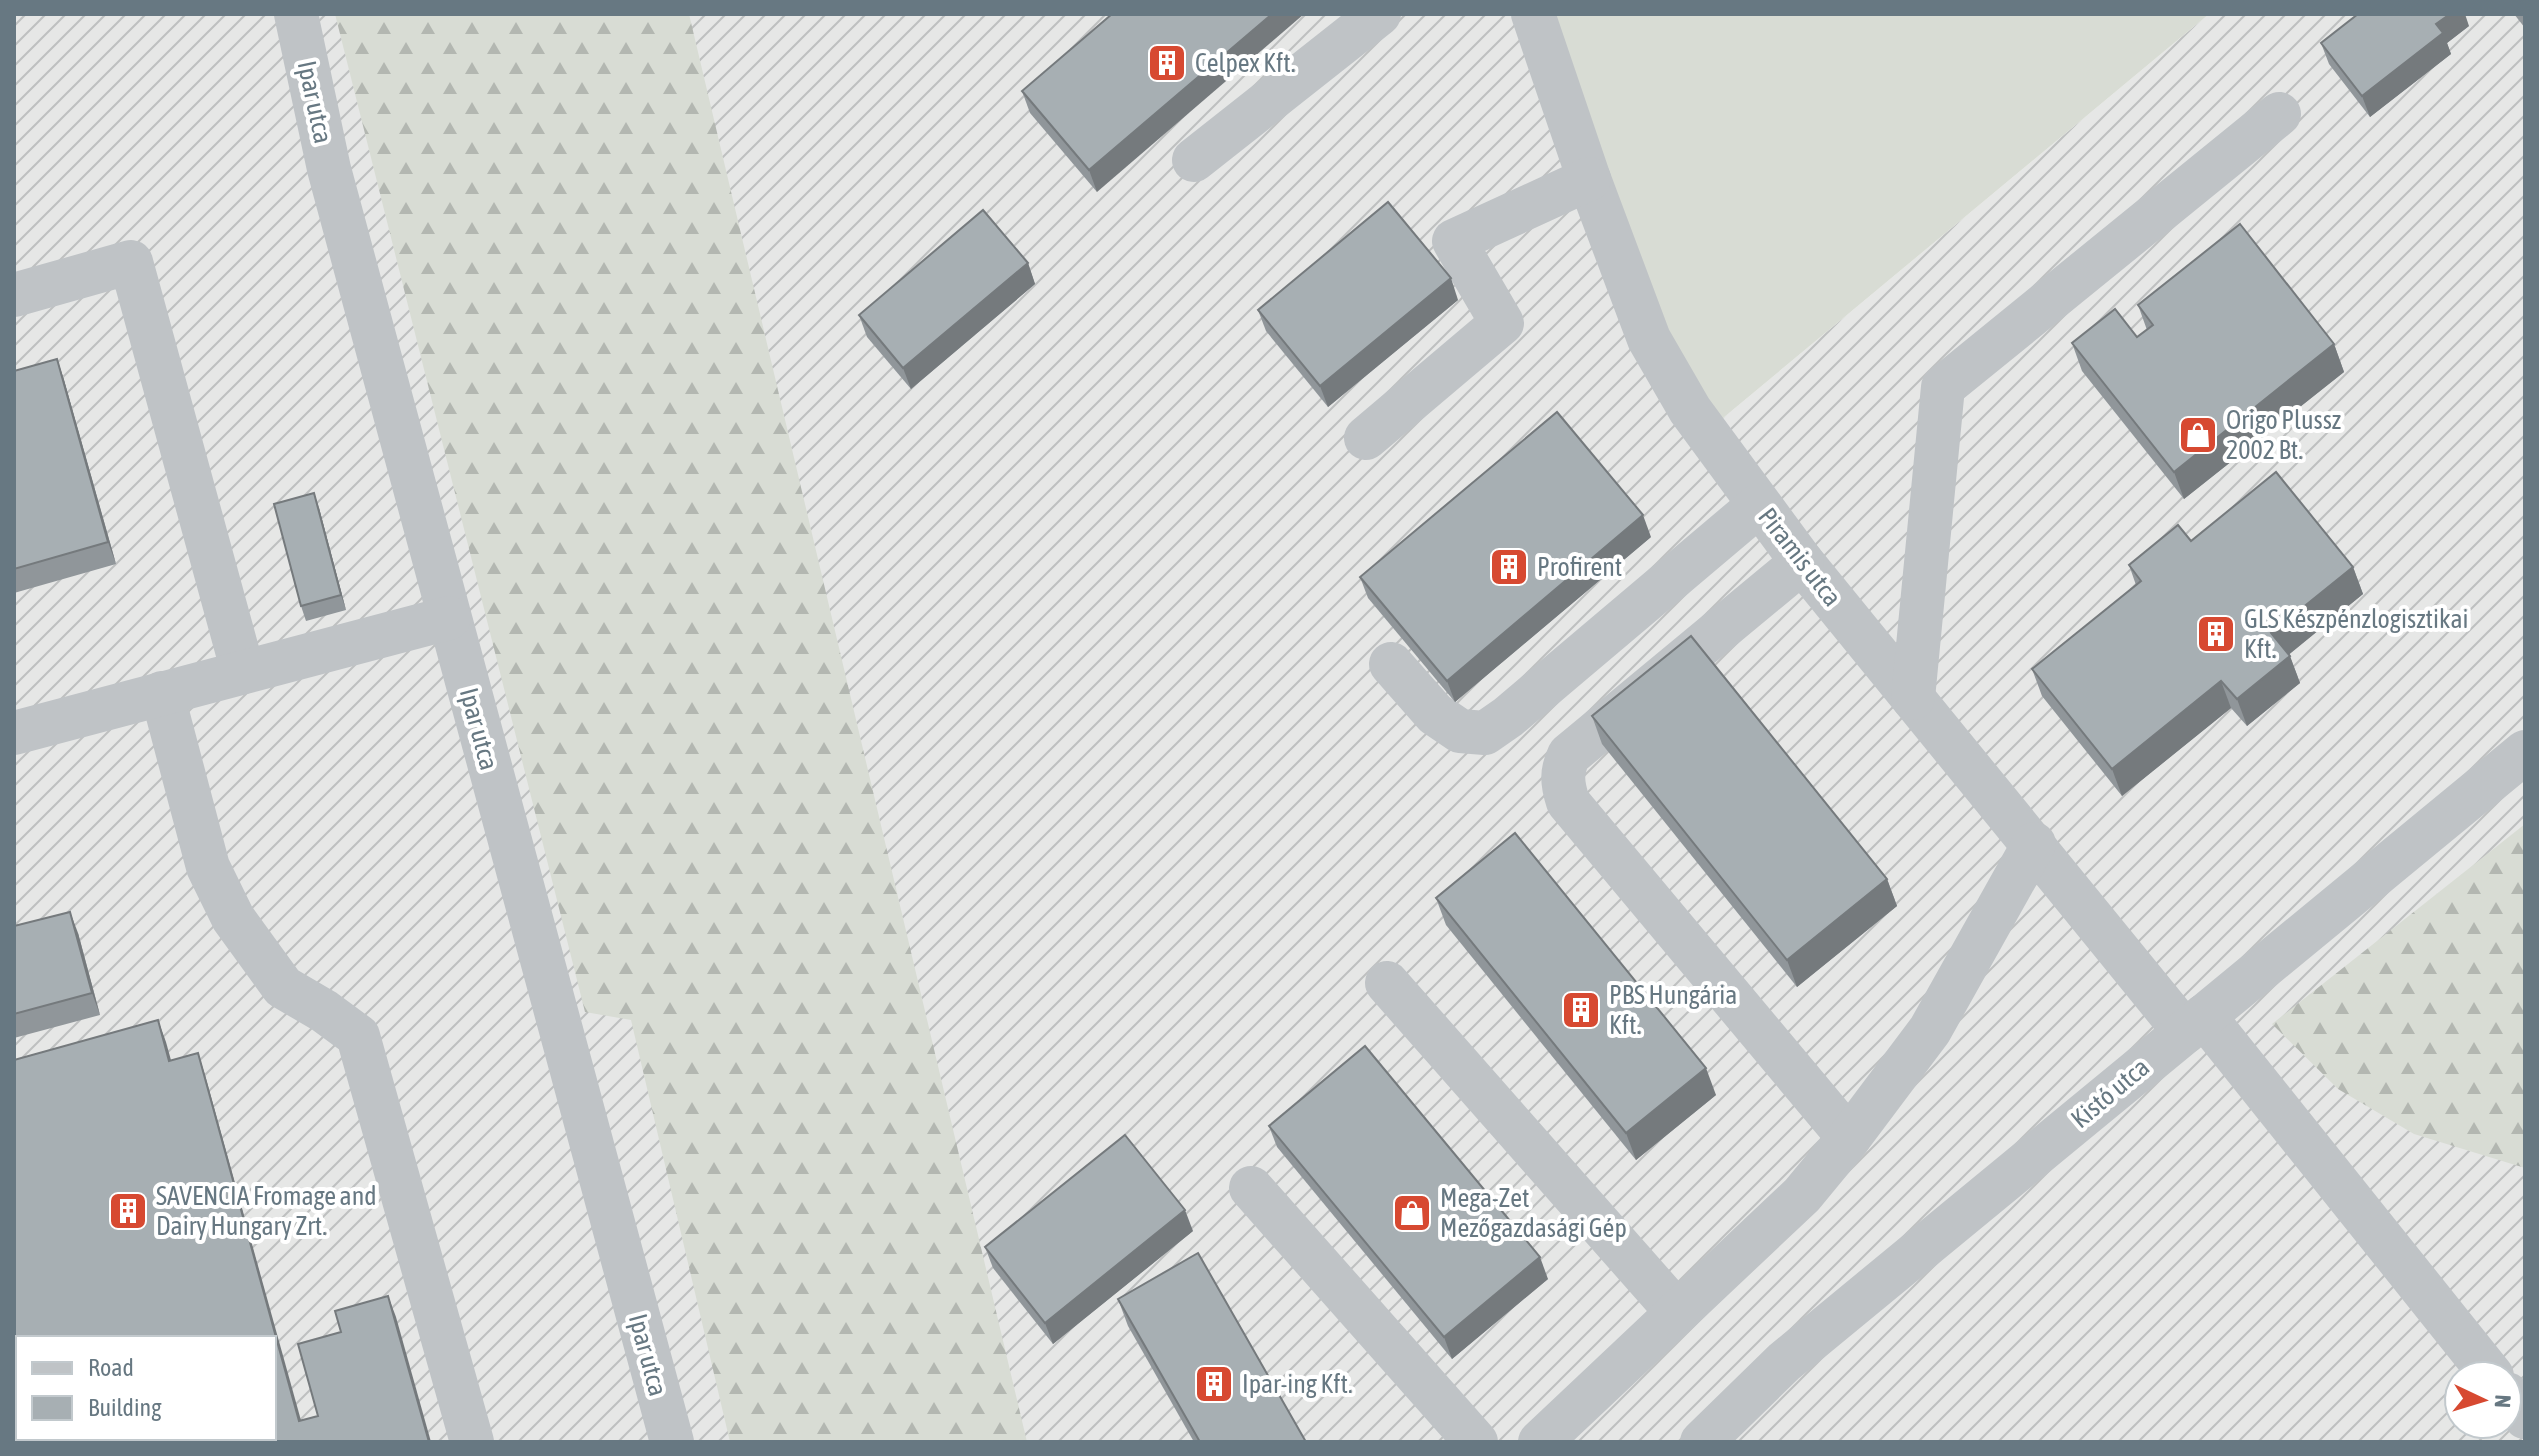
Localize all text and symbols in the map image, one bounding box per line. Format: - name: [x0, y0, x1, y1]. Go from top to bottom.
- building icon: Celpex Kft.: [1146, 42, 1188, 84]
- place label: Celpex Kft.: [1195, 48, 1295, 78]
- street label: Ipar utca: [292, 58, 338, 146]
- place label: Origo Plussz 2002 Bt.: [2226, 405, 2341, 465]
- shop icon: Origo Plussz 2002 Bt.: [2177, 414, 2219, 456]
- street label: Piramis utca: [1752, 502, 1848, 612]
- building icon: Profirent: [1488, 546, 1530, 588]
- place label: Profirent: [1537, 552, 1622, 582]
- place label: GLS Készpénzlogisztikai Kft.: [2244, 604, 2469, 664]
- building icon: GLS Készpénzlogisztikai Kft.: [2195, 613, 2237, 655]
- street label: Ipar utca: [454, 685, 504, 773]
- place label: PBS Hungária Kft.: [1609, 980, 1737, 1040]
- building icon: PBS Hungária Kft.: [1560, 989, 1602, 1031]
- street label: Kistó utca: [2065, 1052, 2155, 1134]
- place label: SAVENCIA Fromage and Dairy Hungary Zrt.: [156, 1181, 377, 1241]
- place label: Mega-Zet Mezőgazdasági Gép: [1440, 1183, 1627, 1243]
- building icon: SAVENCIA Fromage and Dairy Hungary Zrt.: [107, 1190, 149, 1232]
- shop icon: Mega-Zet Mezőgazdasági Gép: [1391, 1192, 1433, 1234]
- street label: Ipar utca: [623, 1311, 673, 1399]
- legend: [16, 1336, 276, 1440]
- text: Road: [88, 1354, 134, 1381]
- north arrow: [2443, 1360, 2523, 1440]
- building icon: Ipar-ing Kft.: [1193, 1363, 1235, 1405]
- place label: Ipar-ing Kft.: [1242, 1369, 1353, 1399]
- text: Building: [88, 1394, 162, 1421]
- text: N: [2490, 1394, 2516, 1409]

